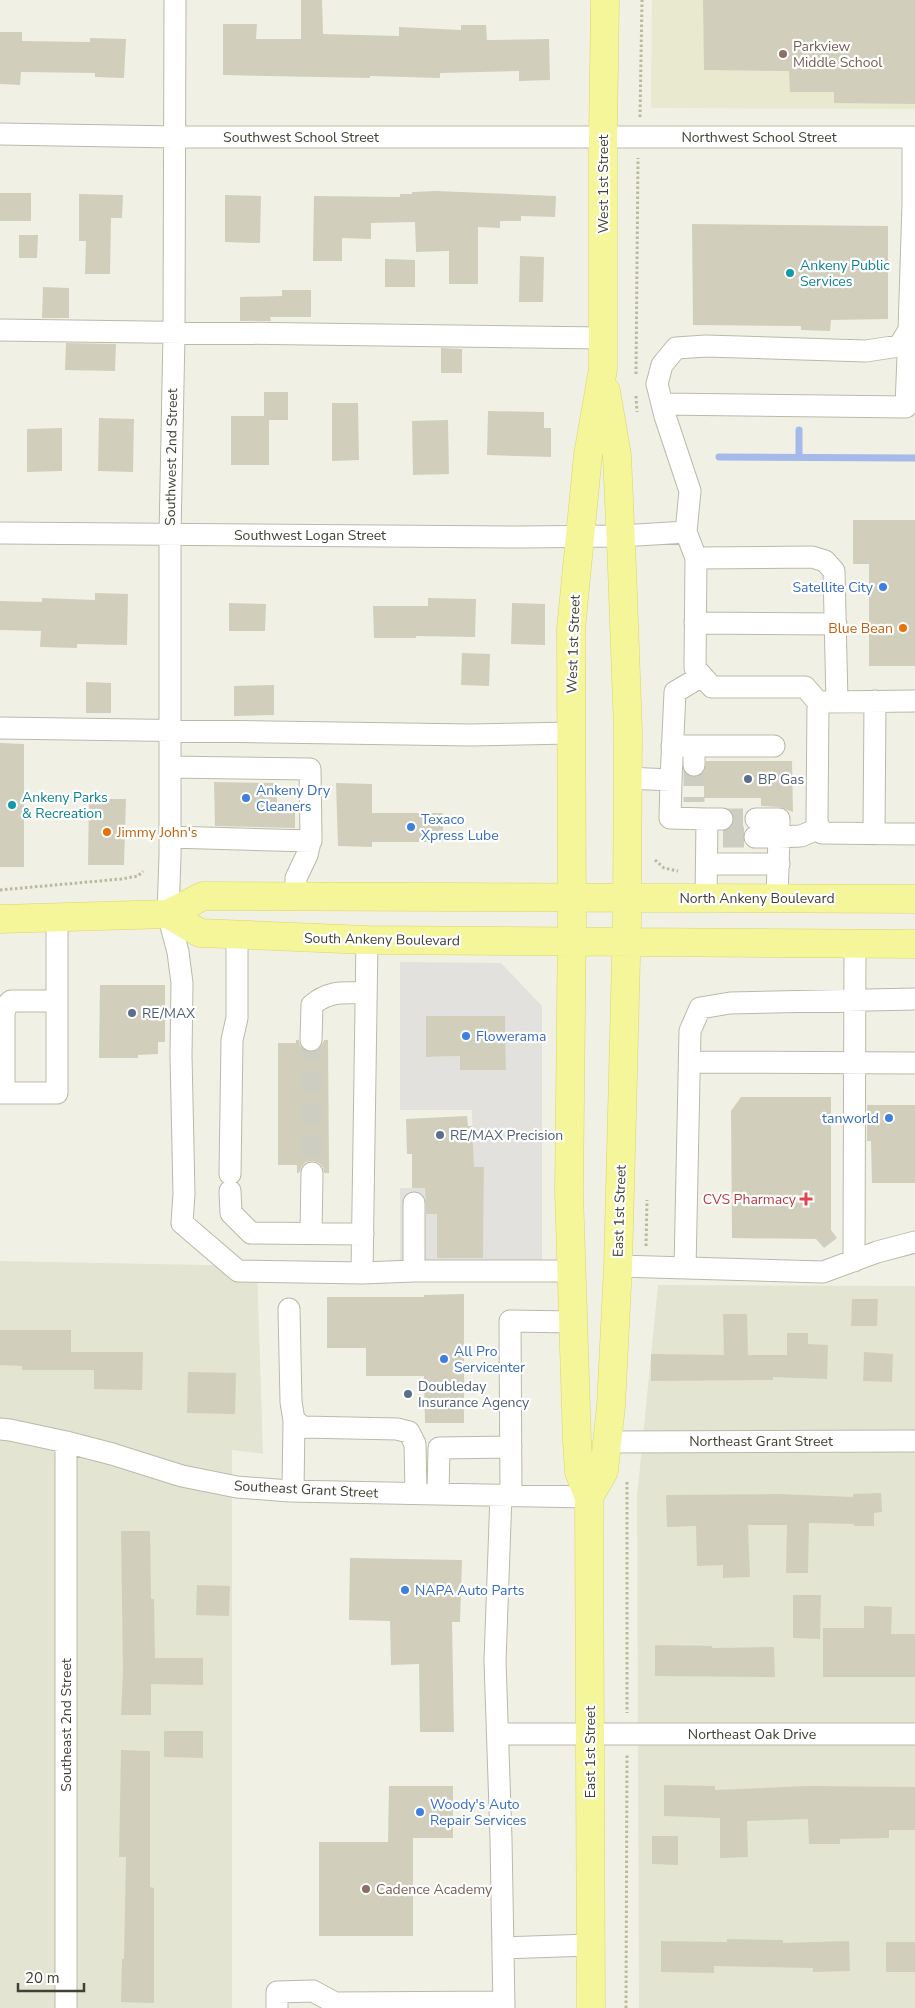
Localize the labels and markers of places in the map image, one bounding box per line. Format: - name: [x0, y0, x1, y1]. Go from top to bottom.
- place label: Parkview Middle School: [793, 37, 883, 72]
- marker: Parkview Middle School: [777, 48, 789, 60]
- place label: Ankeny Public Services: [800, 256, 890, 291]
- marker: Ankeny Public Services: [784, 267, 796, 279]
- place label: Satellite City: [792, 578, 874, 597]
- marker: Satellite City: [877, 581, 889, 593]
- place label: Blue Bean: [828, 619, 893, 638]
- marker: Blue Bean: [897, 622, 909, 634]
- place label: BP Gas: [758, 770, 805, 789]
- marker: BP Gas: [742, 773, 754, 785]
- place label: Ankeny Dry Cleaners: [256, 781, 331, 816]
- place label: Ankeny Parks & Recreation: [22, 788, 108, 823]
- marker: Ankeny Dry Cleaners: [240, 792, 252, 804]
- marker: Ankeny Parks & Recreation: [6, 799, 18, 811]
- place label: Texaco Xpress Lube: [421, 810, 499, 845]
- marker: Texaco Xpress Lube: [405, 821, 417, 833]
- place label: Jimmy John's: [116, 823, 198, 842]
- marker: Jimmy John's: [101, 826, 113, 838]
- place label: RE/MAX: [142, 1004, 195, 1023]
- marker: RE/MAX: [126, 1007, 138, 1019]
- place label: Flowerama: [476, 1027, 546, 1046]
- marker: Flowerama: [460, 1030, 472, 1042]
- place label: tanworld: [822, 1109, 879, 1128]
- marker: tanworld: [883, 1112, 895, 1124]
- place label: RE/MAX Precision: [450, 1126, 563, 1145]
- marker: RE/MAX Precision: [434, 1129, 446, 1141]
- place label: CVS Pharmacy: [703, 1190, 797, 1209]
- marker: CVS Pharmacy: [800, 1193, 812, 1205]
- place label: All Pro Servicenter: [454, 1342, 525, 1377]
- marker: All Pro Servicenter: [438, 1353, 450, 1365]
- place label: Doubleday Insurance Agency: [418, 1377, 530, 1412]
- marker: Doubleday Insurance Agency: [402, 1388, 414, 1400]
- place label: NAPA Auto Parts: [415, 1581, 525, 1600]
- marker: NAPA Auto Parts: [399, 1584, 411, 1596]
- place label: Woody's Auto Repair Services: [430, 1795, 527, 1830]
- marker: Woody's Auto Repair Services: [414, 1806, 426, 1818]
- place label: Cadence Academy: [376, 1880, 493, 1899]
- marker: Cadence Academy: [360, 1883, 372, 1895]

